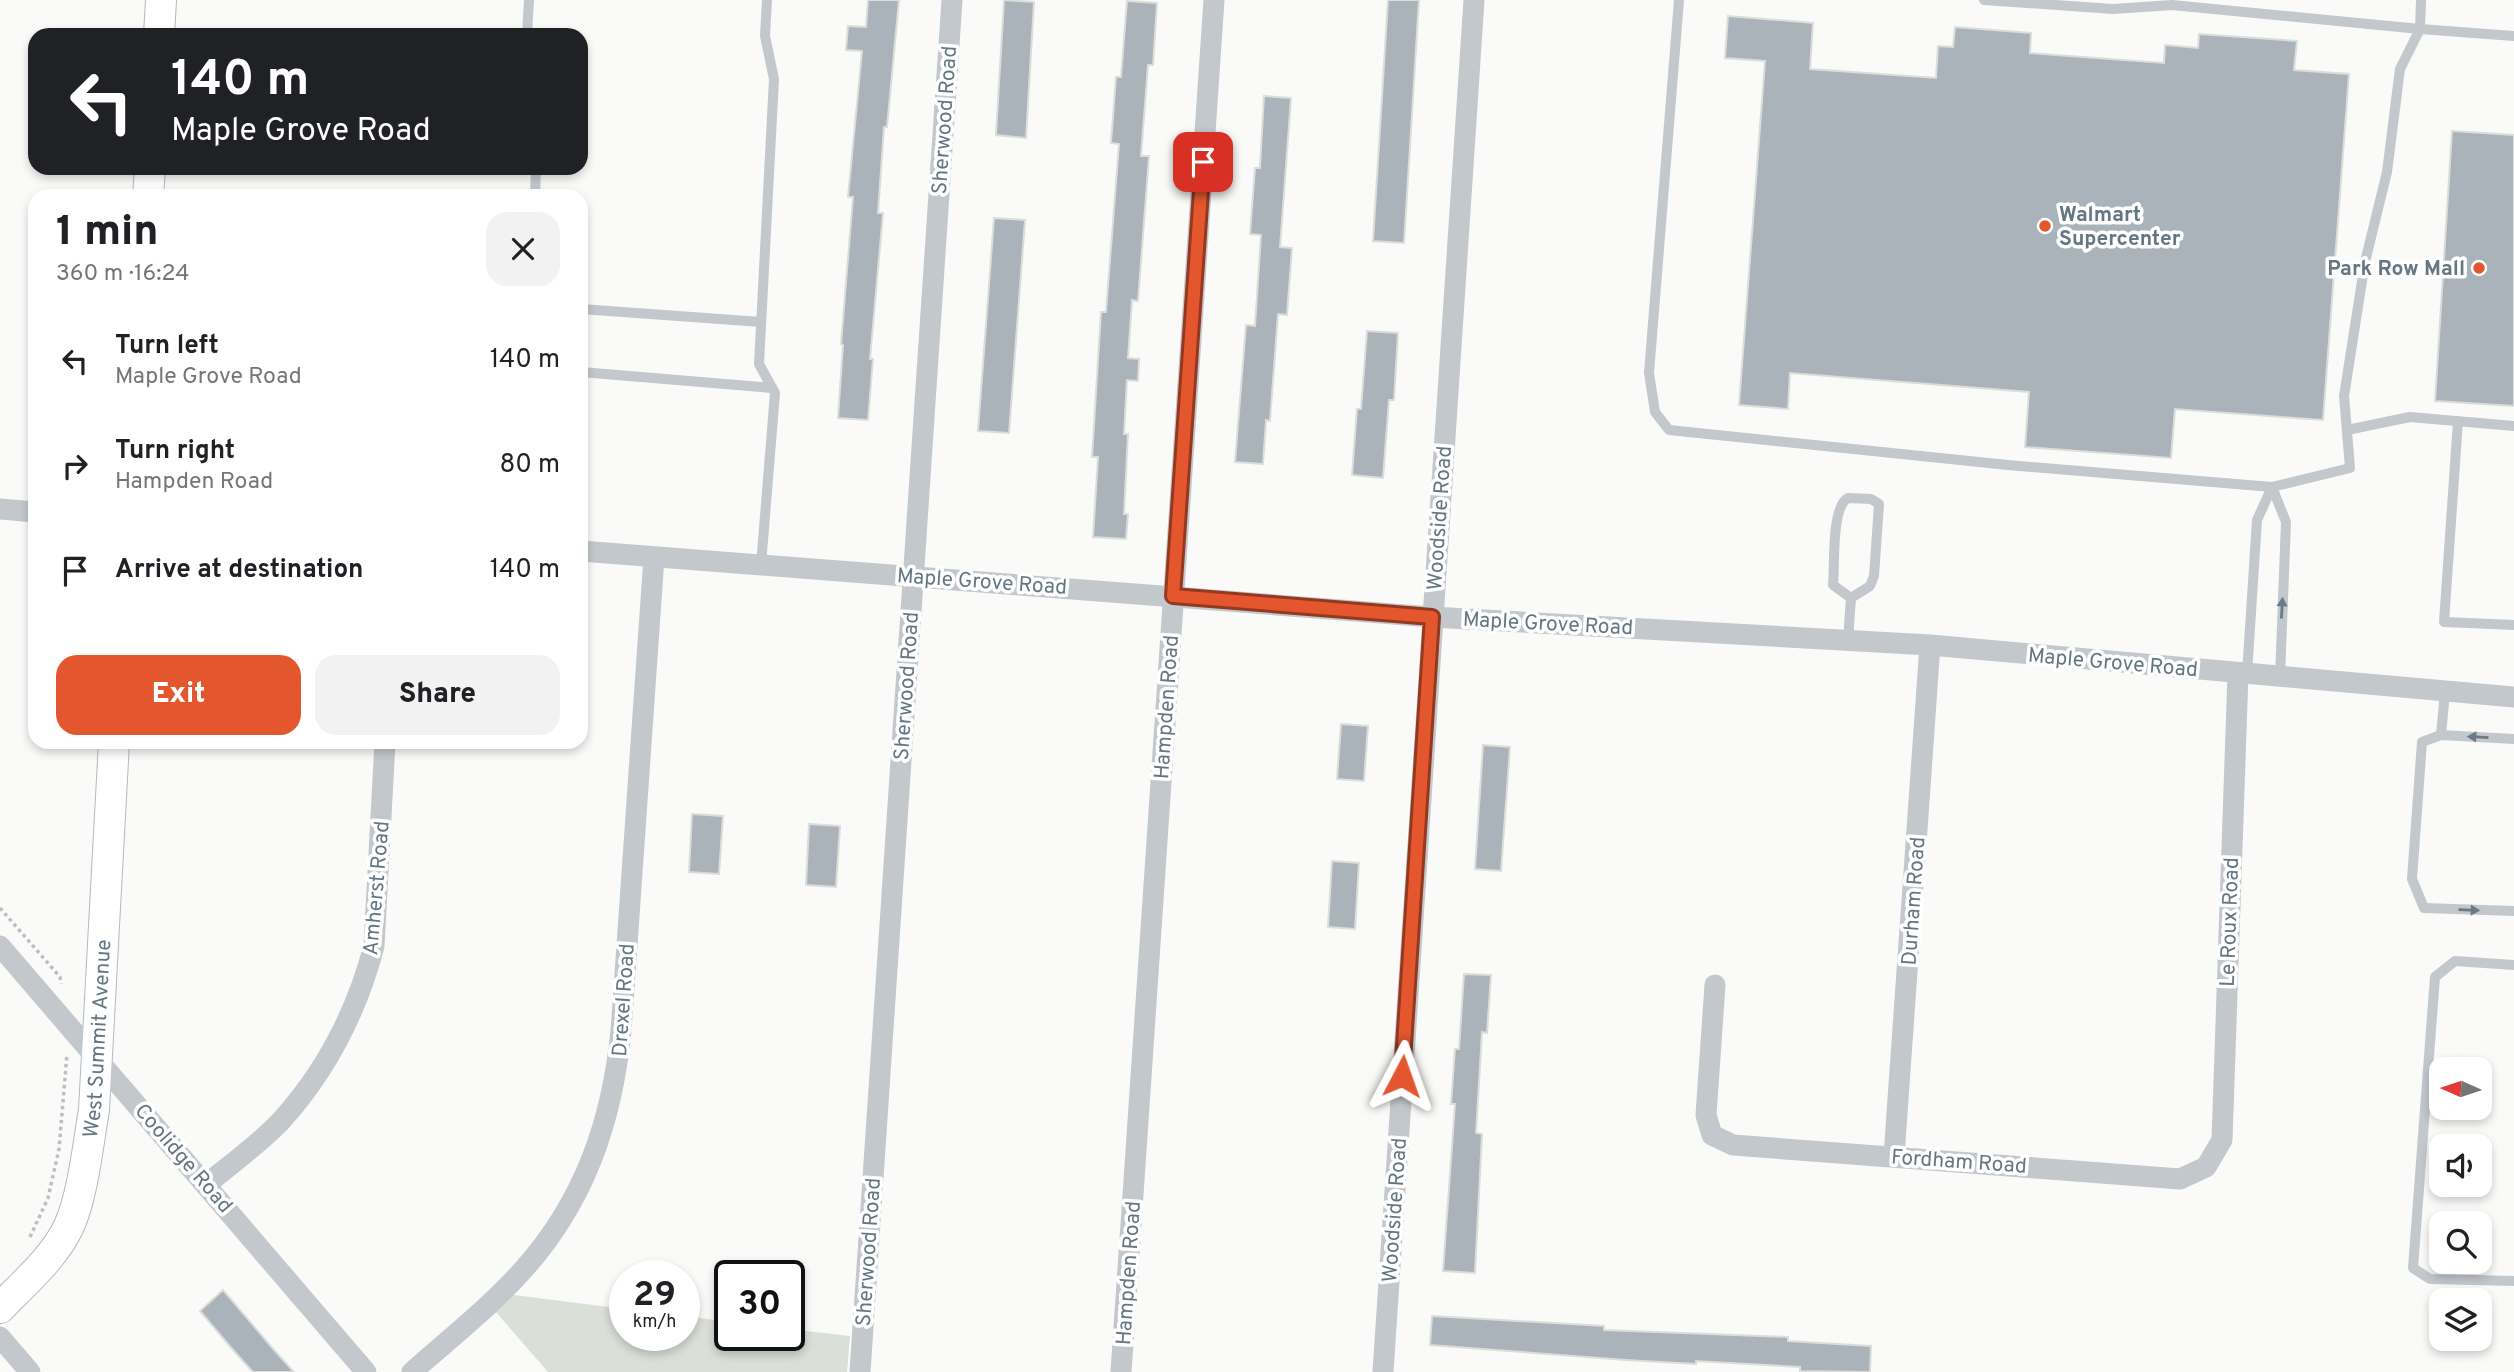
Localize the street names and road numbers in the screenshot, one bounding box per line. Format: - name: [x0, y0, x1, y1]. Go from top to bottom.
- street label: Sherwood Road: [927, 45, 964, 195]
- street label: Woodside Road: [1422, 445, 1459, 591]
- street label: Maple Grove Road: [896, 563, 1068, 602]
- street label: Maple Grove Road: [1462, 607, 1634, 642]
- street label: Sherwood Road: [889, 611, 926, 761]
- street label: Hampden Road: [1149, 634, 1186, 780]
- street label: Maple Grove Road: [2027, 643, 2199, 684]
- street label: Amherst Road: [358, 820, 397, 956]
- street label: Durham Road: [1897, 836, 1932, 966]
- street label: Le Roux Road: [2215, 857, 2246, 987]
- street label: West Summit Avenue: [78, 939, 118, 1140]
- street label: Drexel Road: [607, 943, 642, 1058]
- street label: Coolidge Road: [128, 1099, 238, 1219]
- street label: Woodside Road: [1377, 1137, 1414, 1283]
- street label: Fordham Road: [1890, 1144, 2028, 1181]
- street label: Sherwood Road: [851, 1177, 888, 1327]
- street label: Hampden Road: [1111, 1200, 1148, 1346]

